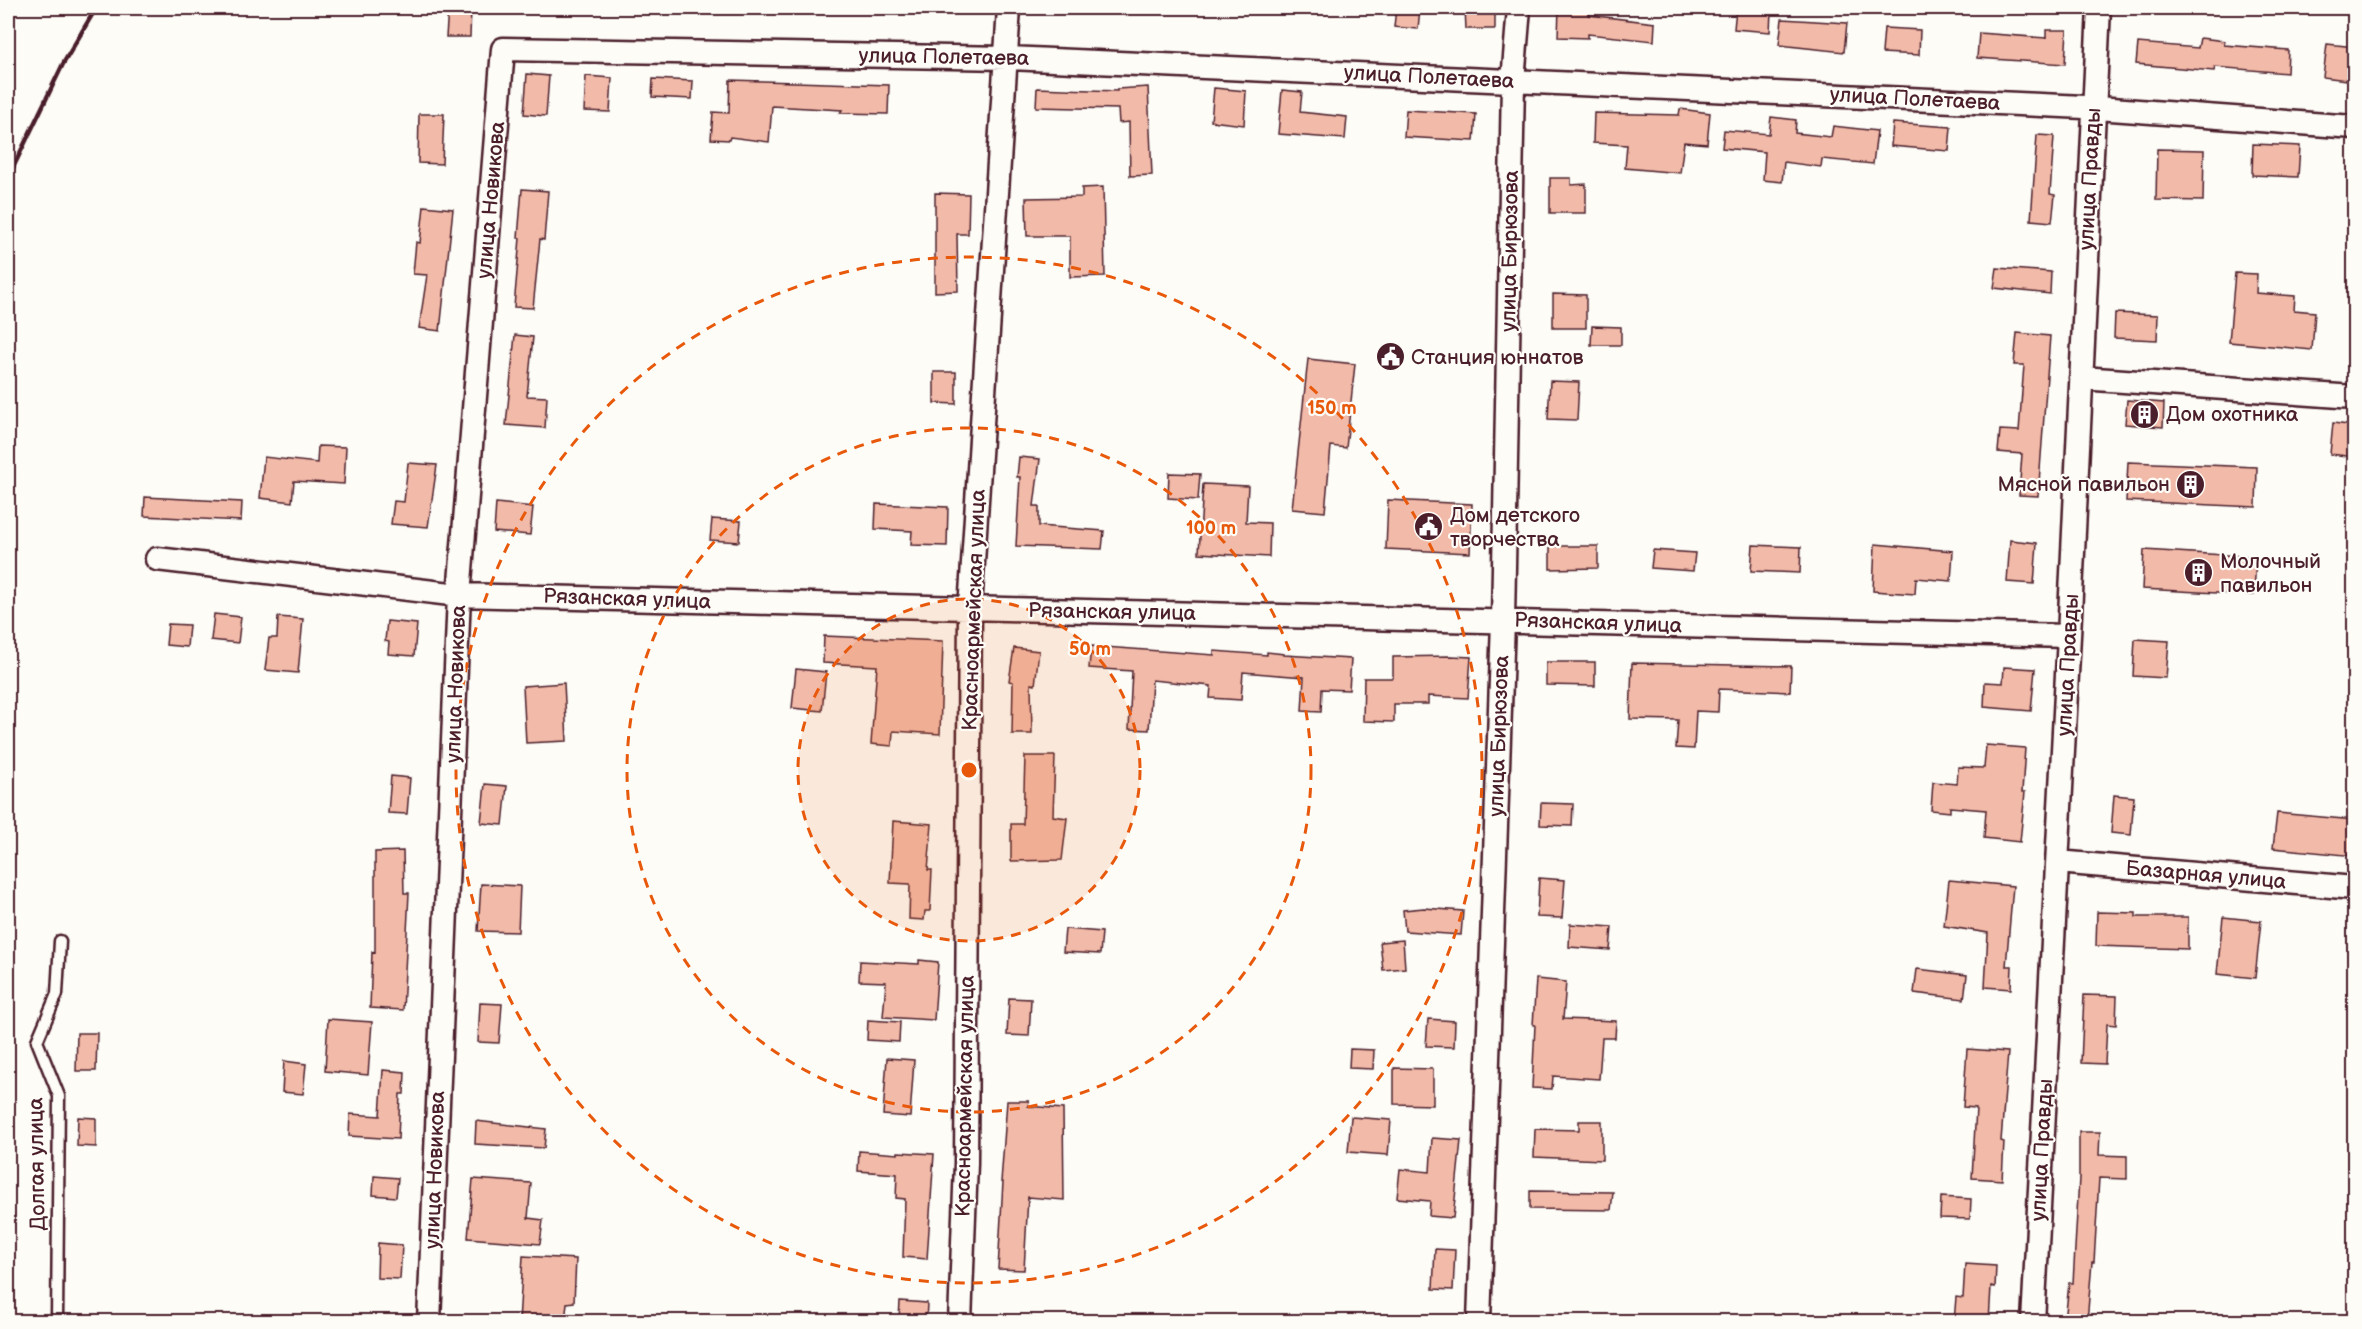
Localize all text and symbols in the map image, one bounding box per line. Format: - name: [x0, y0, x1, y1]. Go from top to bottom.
- street label: улица Полетаева: [858, 43, 1030, 71]
- street label: улица Полетаева: [1343, 60, 1515, 94]
- street label: улица Полетаева: [1829, 82, 2001, 116]
- street label: улица Правды: [2074, 107, 2106, 251]
- street label: улица Новикова: [472, 120, 510, 280]
- street label: улица Бирюзова: [1496, 169, 1524, 332]
- public building icon: Станция юннатов: [1374, 341, 1406, 373]
- place label: Станция юннатов: [1411, 345, 1583, 370]
- text: 150 m: [1307, 398, 1357, 419]
- building icon: Дом охотника: [2129, 398, 2161, 430]
- place label: Дом охотника: [2166, 402, 2299, 427]
- building icon: Мясной павильон: [2175, 468, 2207, 500]
- place label: Мясной павильон: [1998, 472, 2170, 497]
- street label: Красноармейская улица: [957, 488, 991, 731]
- place label: Дом детского творчества: [1450, 503, 1580, 552]
- public building icon: Дом детского творчества: [1413, 511, 1445, 543]
- text: 100 m: [1186, 518, 1236, 539]
- place label: Молочный павильон: [2220, 549, 2321, 598]
- building icon: Молочный павильон: [2183, 557, 2215, 589]
- street label: Рязанская улица: [542, 584, 712, 614]
- street label: улица Правды: [2052, 593, 2084, 737]
- street label: Рязанская улица: [1028, 598, 1197, 626]
- street label: улица Новикова: [441, 604, 471, 763]
- street label: Рязанская улица: [1513, 608, 1683, 638]
- text: 50 m: [1069, 639, 1111, 660]
- street label: улица Бирюзова: [1484, 654, 1514, 817]
- centre of rings: [959, 760, 979, 780]
- street label: Базарная улица: [2125, 856, 2288, 895]
- street label: Красноармейская улица: [950, 974, 980, 1217]
- street label: улица Правды: [2026, 1078, 2058, 1222]
- street label: улица Новикова: [420, 1090, 450, 1249]
- street label: Долгая улица: [23, 1097, 51, 1231]

